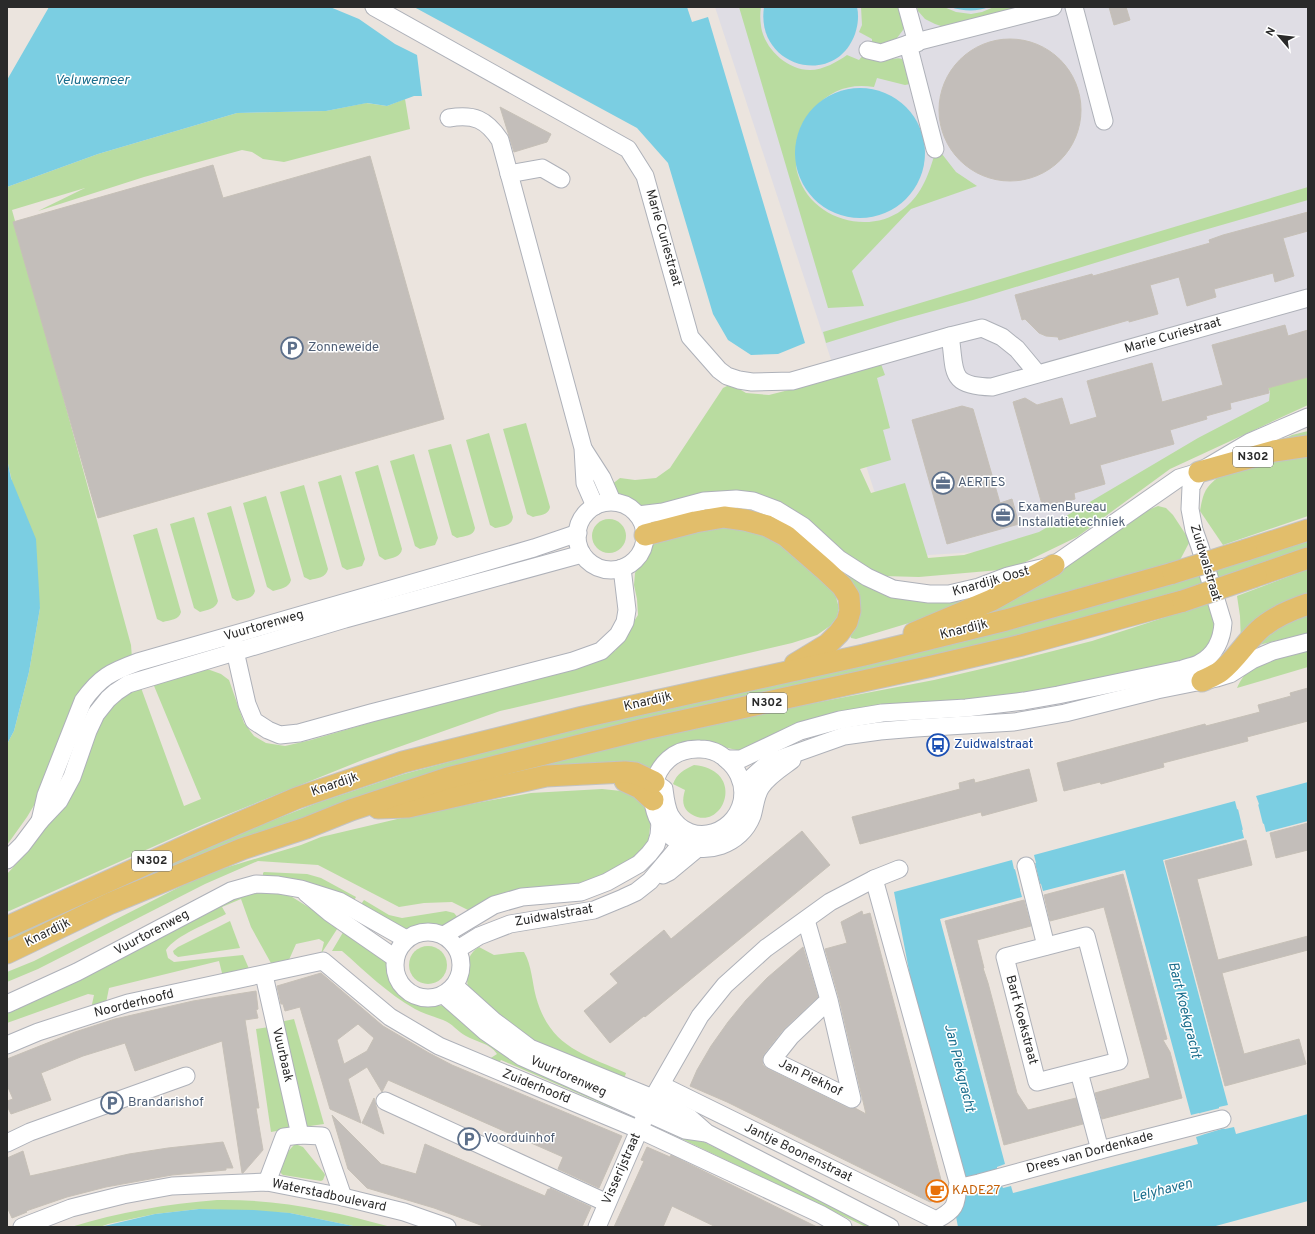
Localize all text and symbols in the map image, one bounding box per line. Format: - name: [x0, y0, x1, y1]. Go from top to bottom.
- north arrow: [1259, 16, 1299, 56]
- text: N: [1263, 25, 1279, 39]
- water label: Veluwemeer: [55, 72, 131, 89]
- street label: Marie Curiestraat: [642, 188, 684, 288]
- street label: Marie Curiestraat: [1123, 315, 1223, 357]
- parking icon: Zonneweide: [279, 335, 305, 361]
- place label: Zonneweide: [308, 340, 379, 356]
- road number: N302: [1233, 447, 1273, 467]
- office icon: AERTES: [930, 470, 956, 496]
- place label: AERTES: [958, 475, 1006, 491]
- place label: ExamenBureau Installatietechniek: [1018, 500, 1125, 531]
- office icon: ExamenBureau Installatietechniek: [990, 502, 1016, 528]
- street label: Zuidwalstraat: [1186, 523, 1224, 603]
- street label: Knardijk Oost: [951, 563, 1031, 601]
- street label: Vuurtorenweg: [222, 607, 306, 645]
- street label: Knardijk: [938, 616, 990, 644]
- street label: Knardijk: [622, 689, 674, 715]
- road number: N302: [747, 693, 787, 713]
- bus stop icon: Zuidwalstraat: [925, 732, 951, 758]
- place label: Zuidwalstraat: [954, 737, 1033, 753]
- street label: Knardijk: [309, 769, 361, 801]
- road number: N302: [132, 851, 172, 871]
- street label: Zuidwalstraat: [514, 901, 595, 931]
- street label: Vuurtorenweg: [112, 907, 192, 959]
- street label: Knardijk: [23, 915, 74, 951]
- water label: Bart Koekgracht: [1164, 960, 1204, 1061]
- street label: Bart Koekstraat: [1001, 974, 1041, 1067]
- street label: Noorderhoofd: [93, 986, 175, 1022]
- water label: Jan Piekgracht: [940, 1022, 978, 1115]
- street label: Vuurbaak: [268, 1026, 296, 1084]
- street label: Vuurtorenweg: [527, 1053, 609, 1101]
- street label: Jan Piekhof: [776, 1056, 845, 1101]
- street label: Zuiderhoofd: [500, 1066, 572, 1108]
- parking icon: Brandarishof: [99, 1090, 125, 1116]
- place label: Brandarishof: [128, 1095, 204, 1111]
- street label: Jantje Boonenstraat: [741, 1120, 855, 1186]
- parking icon: Voorduinhof: [456, 1126, 482, 1152]
- street label: Drees van Dordenkade: [1025, 1128, 1155, 1178]
- place label: Voorduinhof: [484, 1131, 556, 1147]
- street label: Visserijstraat: [599, 1131, 645, 1207]
- water label: Lelyhaven: [1130, 1175, 1194, 1207]
- street label: Waterstadboulevard: [270, 1176, 388, 1216]
- cafe icon: KADE27: [924, 1178, 950, 1204]
- place label: KADE27: [952, 1183, 1001, 1199]

